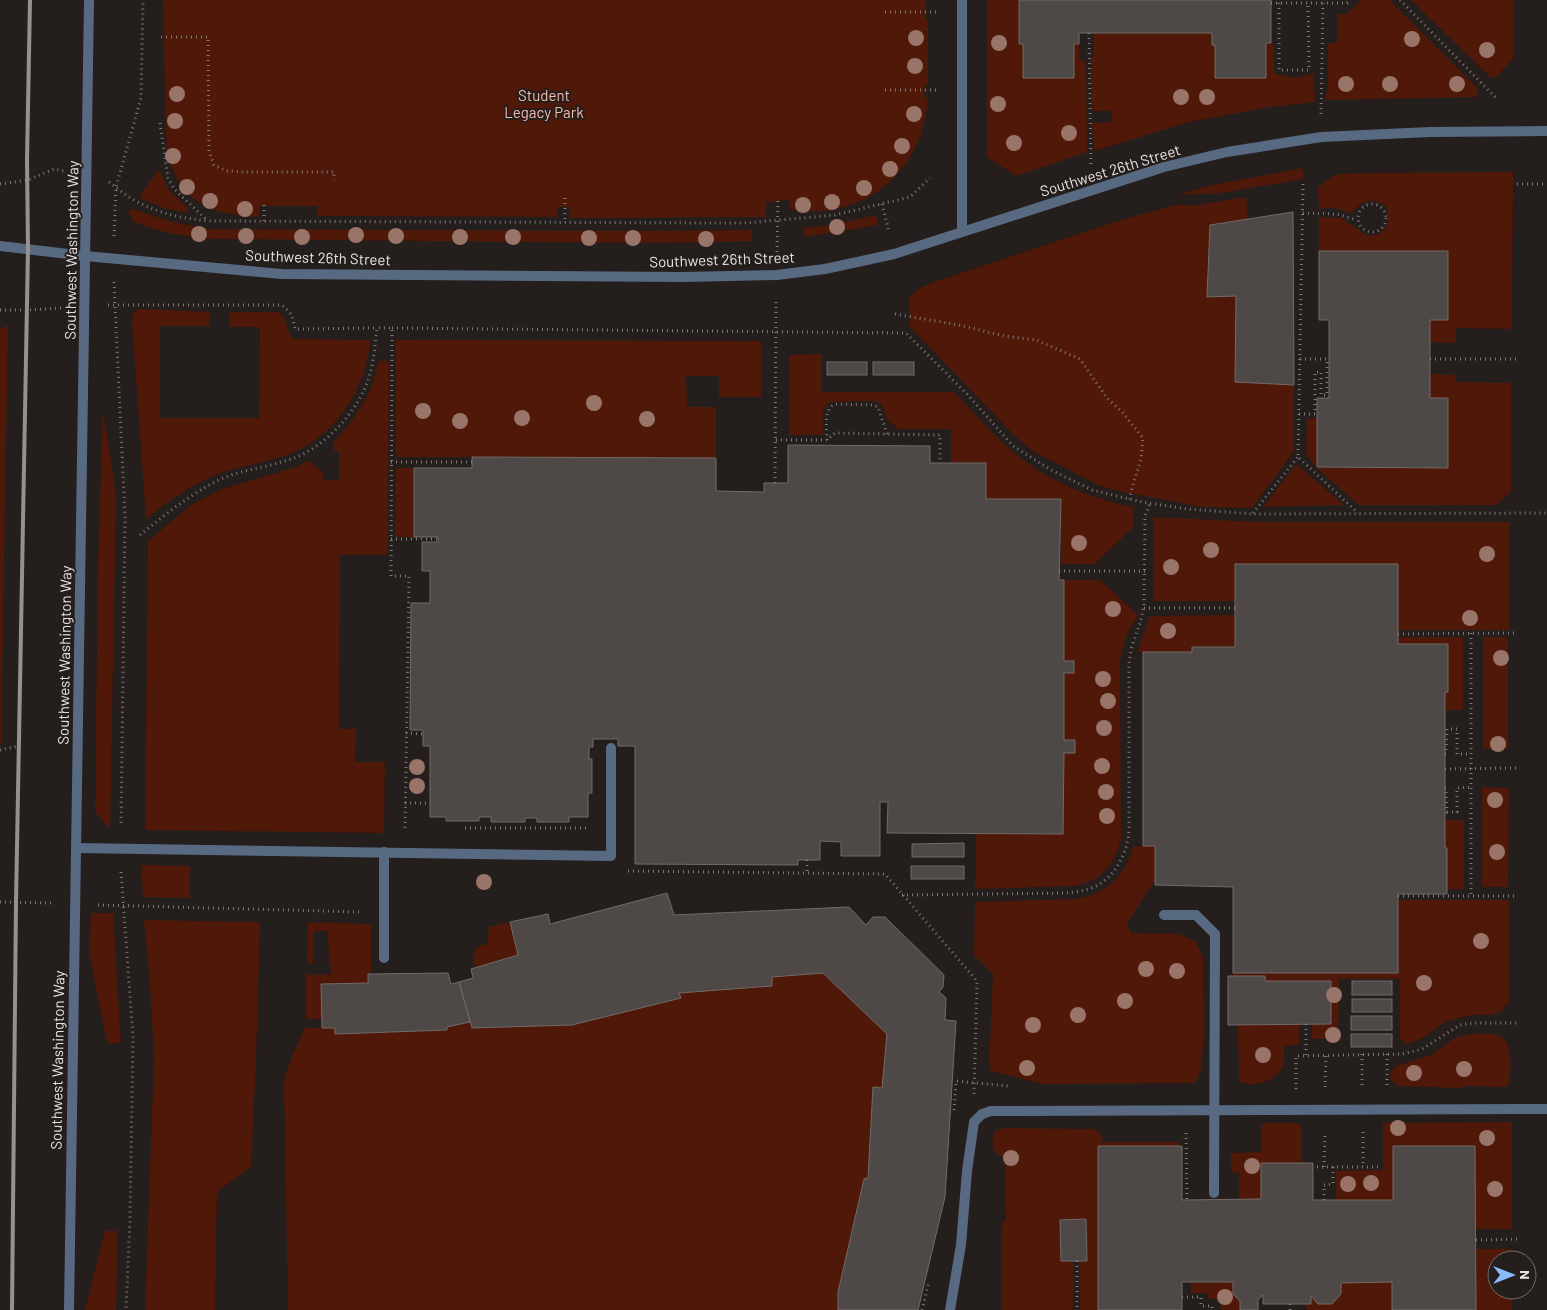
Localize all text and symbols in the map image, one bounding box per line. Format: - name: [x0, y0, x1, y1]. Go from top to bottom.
- park label: Student Legacy Park: [504, 86, 584, 121]
- street label: Southwest 26th Street: [1038, 140, 1182, 200]
- street label: Southwest Washington Way: [60, 160, 82, 340]
- street label: Southwest 26th Street: [245, 245, 391, 269]
- street label: Southwest 26th Street: [649, 247, 795, 271]
- street label: Southwest Washington Way: [53, 565, 75, 745]
- street label: Southwest Washington Way: [46, 970, 68, 1150]
- north arrow: [1487, 1250, 1537, 1300]
- text: N: [1517, 1270, 1534, 1280]

